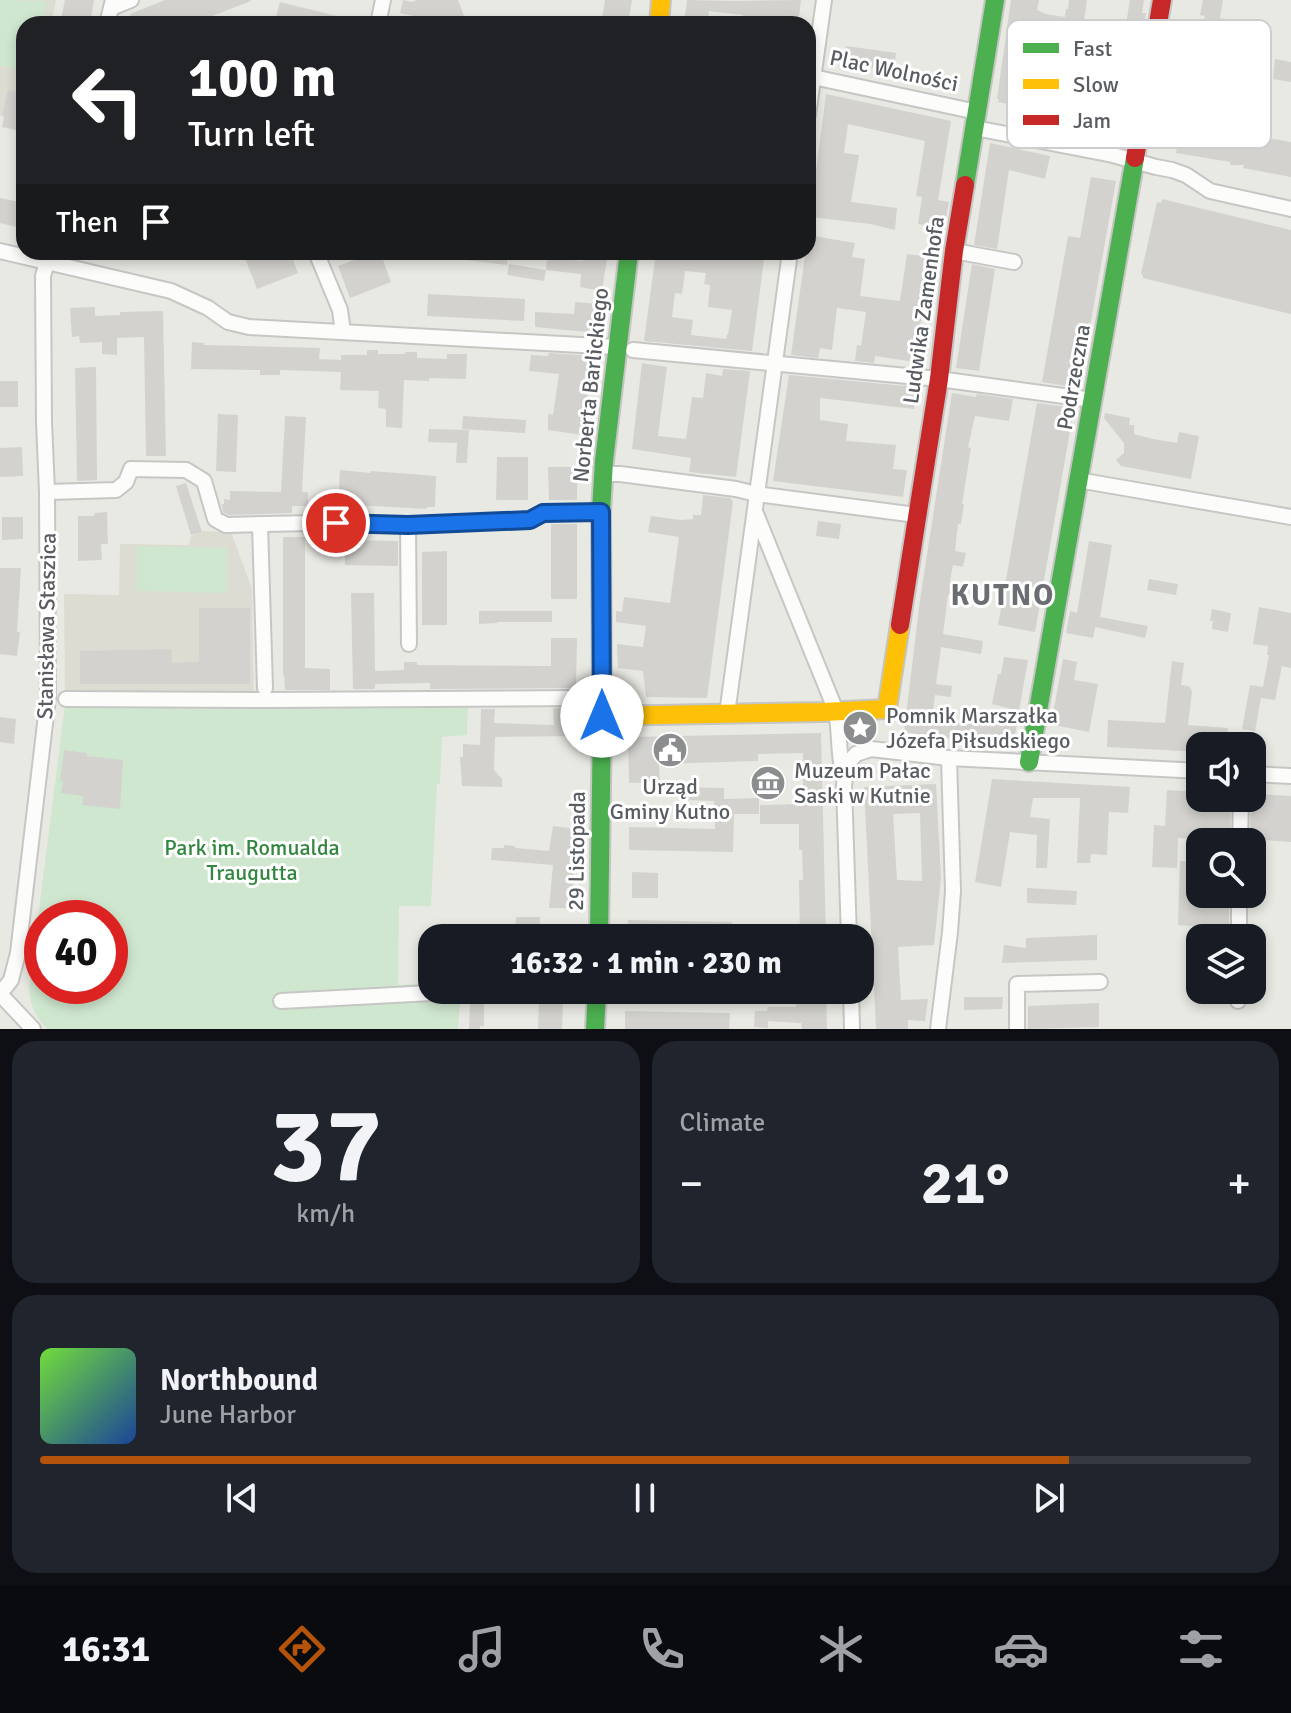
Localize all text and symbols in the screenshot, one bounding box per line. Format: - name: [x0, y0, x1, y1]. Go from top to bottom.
- legend: [1007, 20, 1271, 148]
- text: Fast: [1073, 35, 1113, 62]
- text: 100 m: [188, 43, 336, 112]
- street label: Plac Wolności: [827, 44, 961, 97]
- icon: left: [56, 48, 160, 152]
- text: Slow: [1073, 71, 1119, 98]
- text: Jam: [1073, 107, 1111, 134]
- text: Turn left: [188, 112, 315, 157]
- icon: arrive: [134, 200, 178, 244]
- text: Then: [56, 204, 118, 241]
- street label: Ludwika Zamenhofa: [897, 214, 950, 406]
- street label: Norberta Barlickiego: [567, 286, 614, 484]
- street label: Podrzeczna: [1051, 322, 1096, 432]
- pin: [302, 489, 370, 557]
- icon: arrive: [314, 501, 358, 545]
- street label: Stanisława Staszica: [31, 532, 62, 720]
- district label: KUTNO: [951, 577, 1055, 614]
- position arrow: [560, 674, 644, 758]
- place label: Pomnik Marszałka Józefa Piłsudskiego: [886, 702, 1071, 754]
- place icon: Pomnik Marszałka Józefa Piłsudskiego: [841, 709, 879, 747]
- public building icon: Urząd Gminy Kutno: [651, 731, 689, 769]
- map controls: [1186, 732, 1266, 1004]
- button: sound: [1186, 732, 1266, 812]
- place label: Muzeum Pałac Saski w Kutnie: [794, 757, 931, 809]
- museum icon: Muzeum Pałac Saski w Kutnie: [749, 764, 787, 802]
- place label: Urząd Gminy Kutno: [610, 773, 730, 825]
- street label: 29 Listopada: [562, 791, 591, 911]
- button: search: [1186, 828, 1266, 908]
- park label: Park im. Romualda Traugutta: [164, 834, 340, 886]
- speed limit sign: 40: [24, 900, 128, 1004]
- button: layers: [1186, 924, 1266, 1004]
- text: 16:32 · 1 min · 230 m: [510, 945, 782, 982]
- text: 37: [270, 1082, 382, 1210]
- text: Climate: [680, 1107, 765, 1139]
- text: 21°: [921, 1147, 1010, 1221]
- text: −: [680, 1157, 703, 1211]
- text: +: [1227, 1157, 1251, 1211]
- text: km/h: [296, 1198, 355, 1230]
- text: Northbound: [160, 1362, 318, 1399]
- text: June Harbor: [160, 1399, 296, 1431]
- icon: previous: [220, 1476, 264, 1520]
- icon: pause: [623, 1476, 667, 1520]
- icon: next: [1027, 1476, 1071, 1520]
- icon: directions: [274, 1621, 330, 1677]
- icon: music: [454, 1621, 510, 1677]
- icon: phone: [634, 1621, 690, 1677]
- icon: climate: [813, 1621, 869, 1677]
- icon: car: [993, 1621, 1049, 1677]
- icon: filters: [1173, 1621, 1229, 1677]
- text: 16:31: [62, 1627, 150, 1672]

